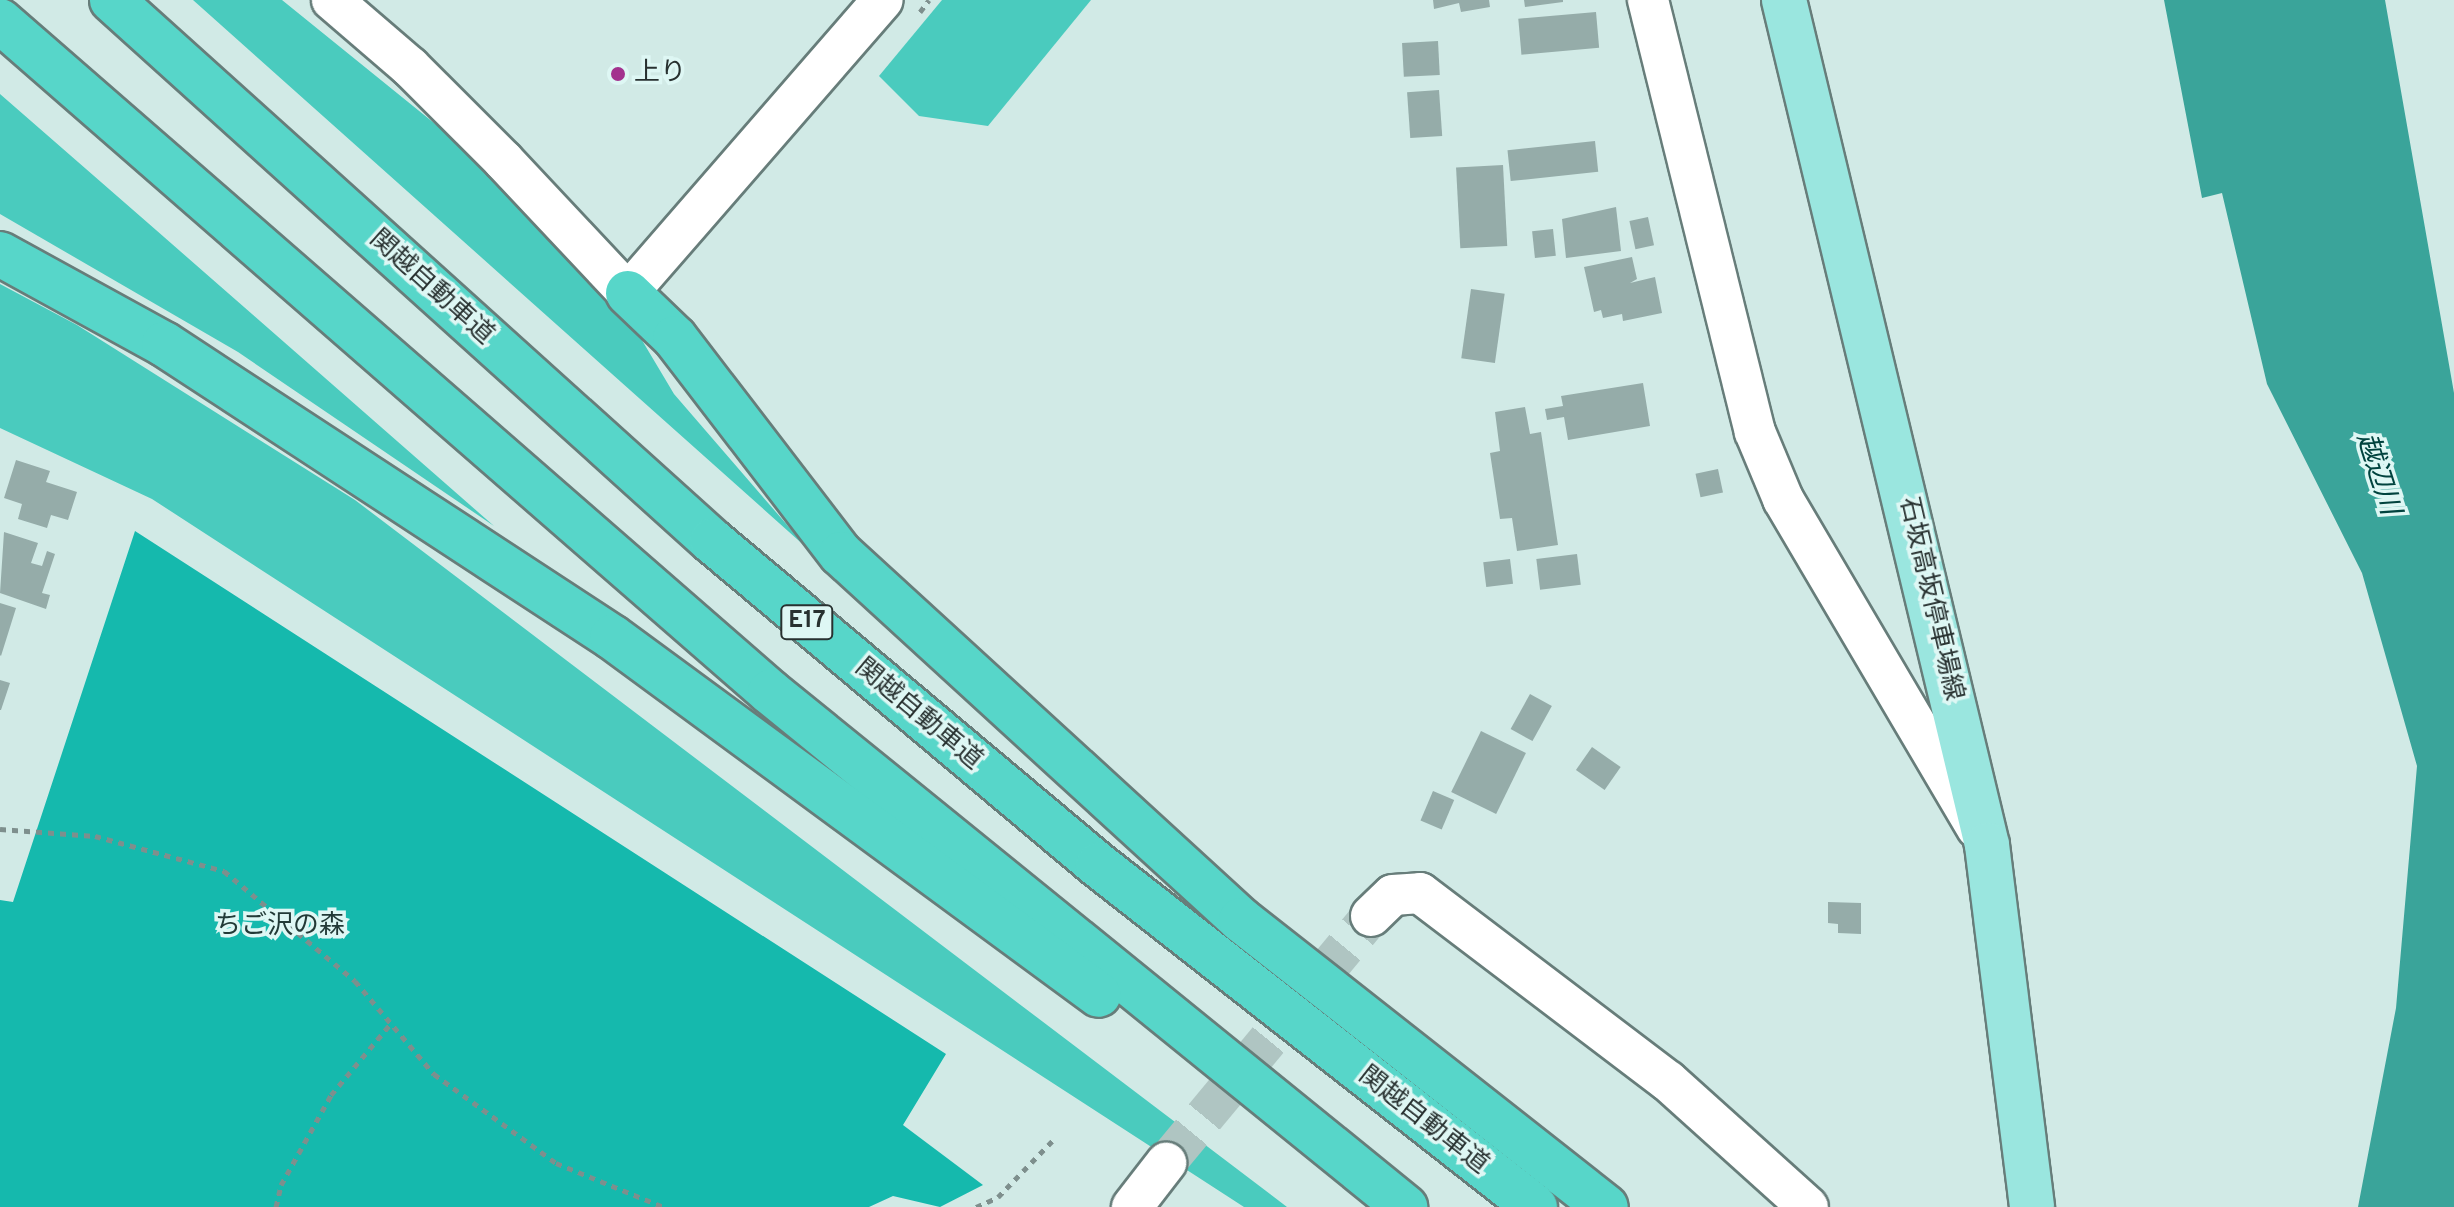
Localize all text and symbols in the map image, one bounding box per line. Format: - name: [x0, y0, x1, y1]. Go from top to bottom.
- place label: 上り: [634, 58, 686, 90]
- marker: 上り: [609, 65, 627, 83]
- street label: 関越自動車道: [363, 224, 499, 352]
- water label: 越辺川: [2348, 429, 2406, 519]
- street label: 石坂高坂停車場線: [1891, 494, 1969, 704]
- road number: E17: [779, 602, 835, 642]
- street label: 関越自動車道: [848, 653, 988, 777]
- park label: ちご沢の森: [215, 911, 345, 943]
- street label: 関越自動車道: [1352, 1061, 1494, 1181]

